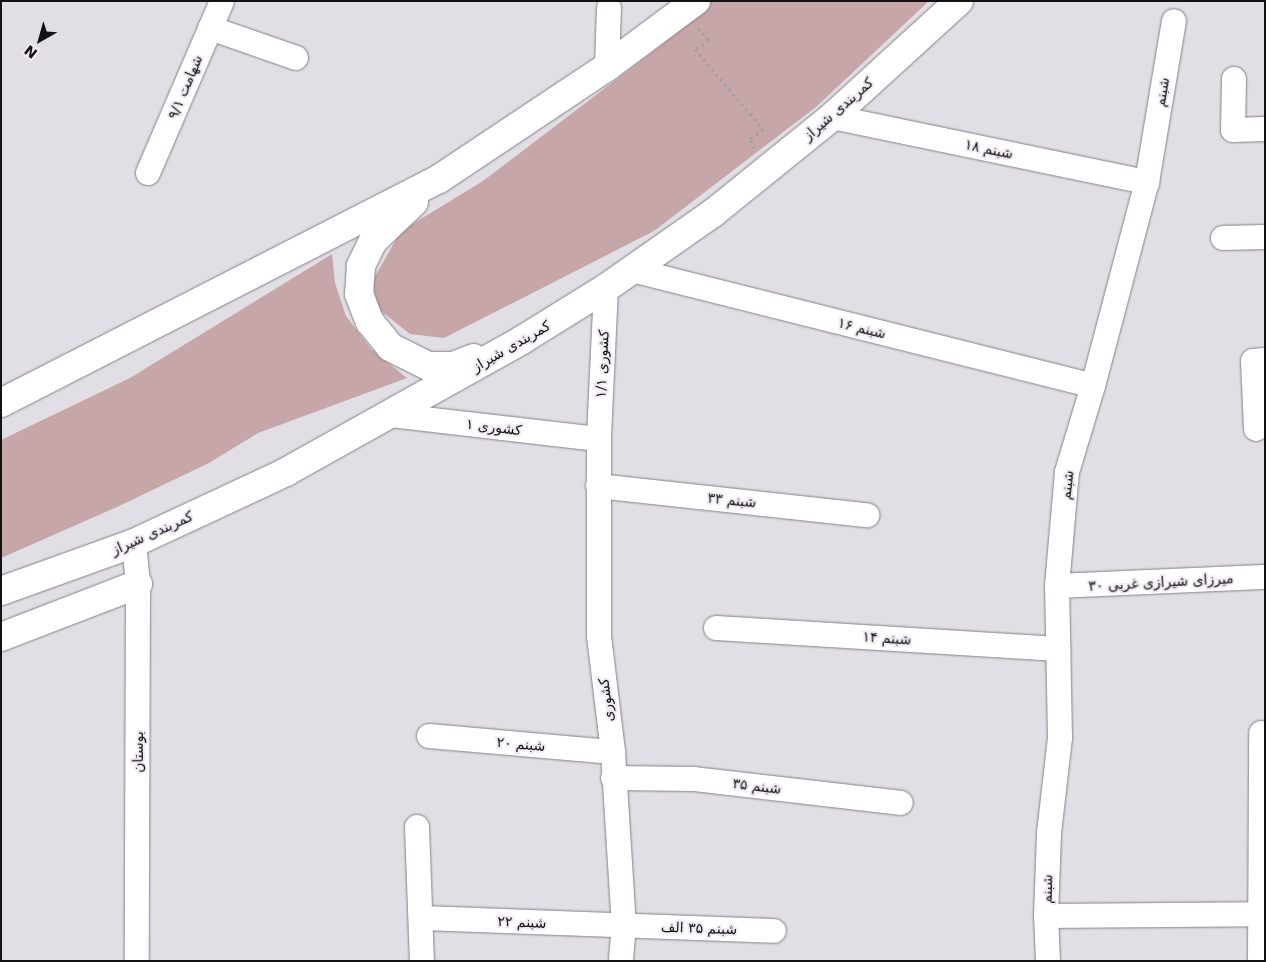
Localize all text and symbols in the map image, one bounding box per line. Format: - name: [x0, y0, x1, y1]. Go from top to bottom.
- north arrow: [15, 15, 65, 65]
- text: N: [21, 42, 40, 62]
- street label: ۹/۱ شهامت: [164, 52, 206, 122]
- street label: کمربندی شیراز: [799, 74, 877, 144]
- street label: شبنم: [1151, 76, 1173, 108]
- street label: ۱۸ شبنم: [963, 136, 1015, 162]
- street label: ۱۶ شبنم: [836, 314, 888, 342]
- street label: کمربندی شیراز: [469, 317, 553, 375]
- street label: ۱/۱ کشوری: [592, 329, 612, 399]
- street label: ۱ کشوری: [465, 415, 523, 439]
- street label: شبنم: [1057, 469, 1077, 501]
- street label: ۳۳ شبنم: [707, 489, 757, 511]
- street label: کمربندی شیراز: [109, 507, 195, 559]
- street label: میرزای شیرازی غربی ۳۰: [1088, 570, 1234, 594]
- street label: ۱۴ شبنم: [862, 628, 912, 648]
- street label: کشوری: [595, 677, 617, 723]
- street label: بوستان: [130, 731, 146, 773]
- street label: ۲۰ شبنم: [496, 733, 546, 755]
- street label: ۳۵ شبنم: [732, 775, 782, 797]
- street label: شبنم: [1038, 874, 1056, 904]
- street label: ۲۲ شبنم: [497, 913, 547, 931]
- street label: شبنم ۳۵ الف: [661, 918, 737, 938]

